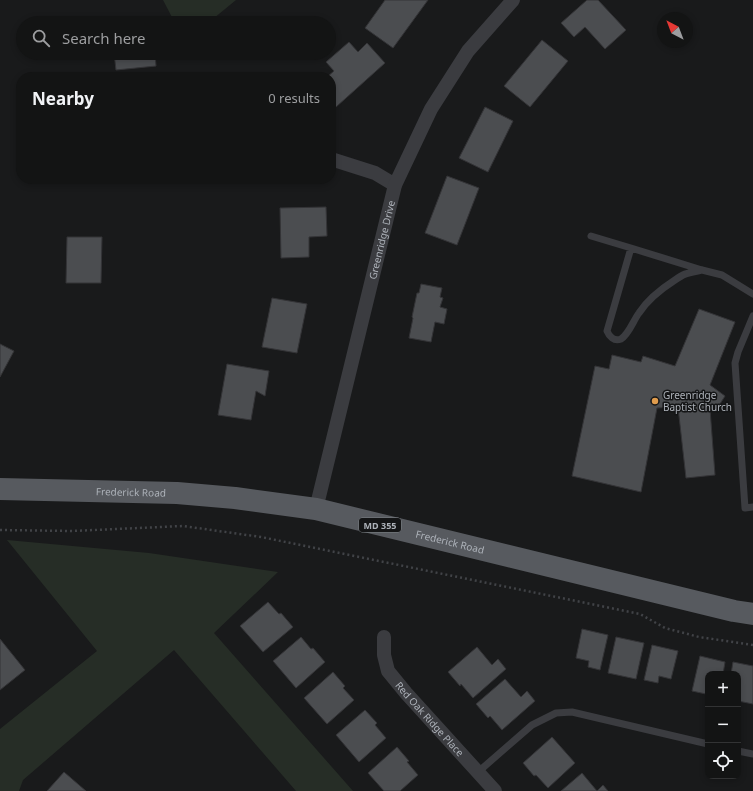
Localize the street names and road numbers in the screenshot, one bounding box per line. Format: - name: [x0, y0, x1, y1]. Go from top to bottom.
- street label: Greenridge Drive: [365, 199, 398, 281]
- street label: Frederick Road: [96, 484, 166, 500]
- road number: MD 355: [359, 518, 401, 532]
- street label: Frederick Road: [414, 527, 486, 557]
- street label: Red Oak Ridge Place: [392, 679, 467, 760]

